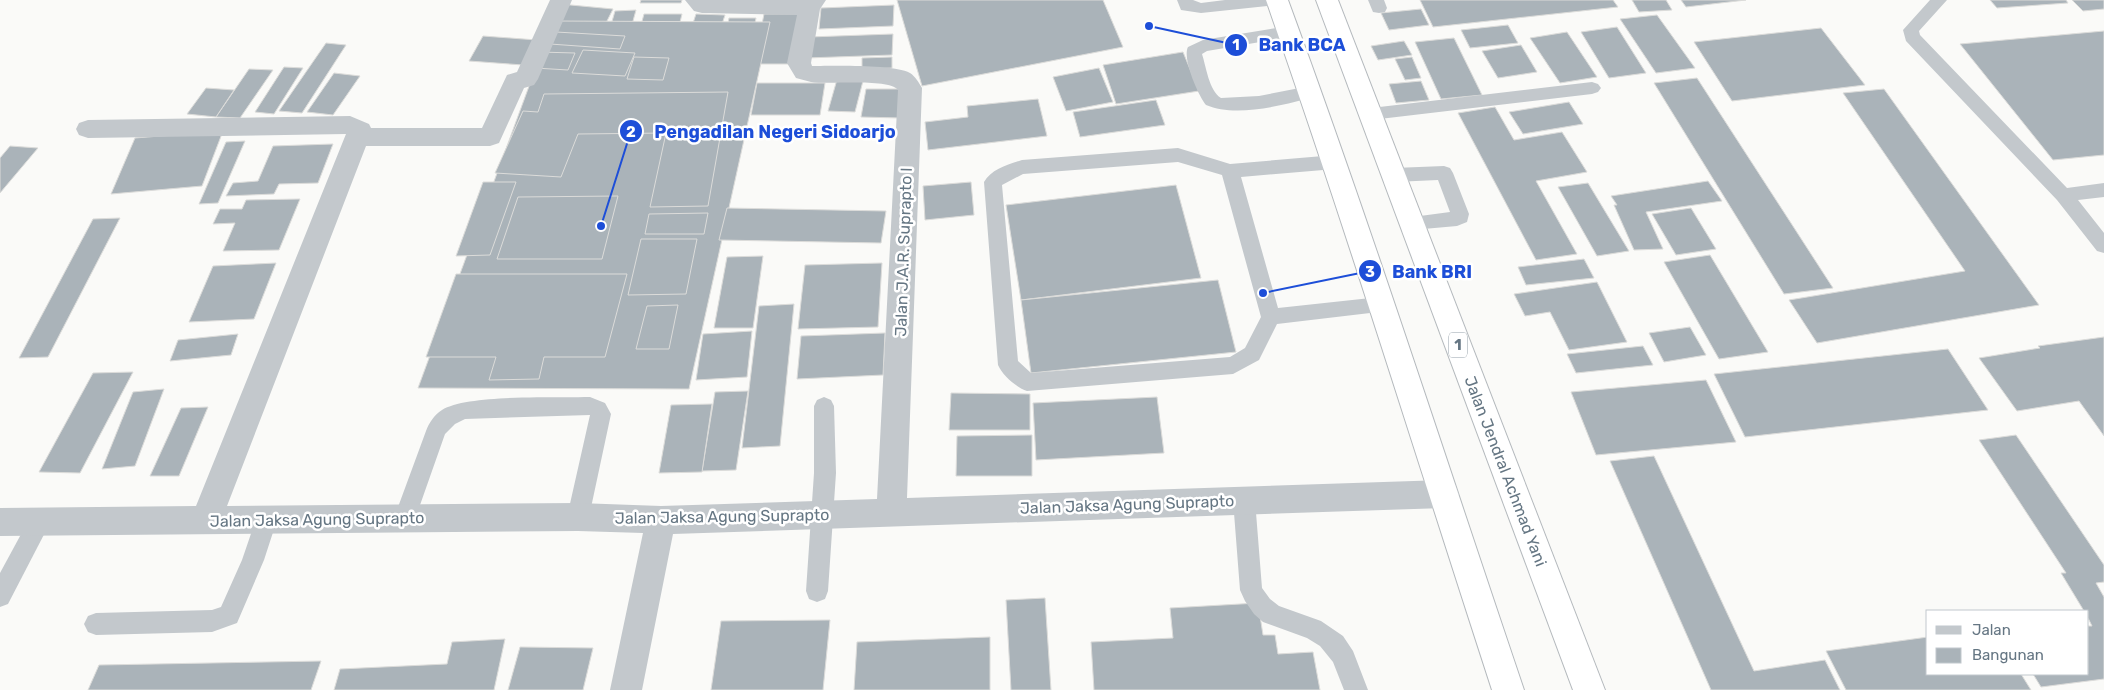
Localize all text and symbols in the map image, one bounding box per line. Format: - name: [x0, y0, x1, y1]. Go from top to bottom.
- callout: Bank BCA: [1224, 28, 1356, 61]
- text: Bank BCA: [1258, 34, 1346, 56]
- text: 1: [1232, 36, 1240, 54]
- callout: Pengadilan Negeri Sidoarjo: [619, 115, 905, 148]
- text: Pengadilan Negeri Sidoarjo: [654, 121, 896, 143]
- text: 2: [626, 123, 636, 141]
- street label: Jalan J.A.R. Suprapto I: [891, 167, 916, 337]
- callout: Bank BRI: [1357, 255, 1482, 288]
- text: Bank BRI: [1392, 261, 1472, 283]
- text: 3: [1365, 263, 1375, 281]
- road number: 1: [1449, 332, 1467, 358]
- street label: Jalan Jendral Achmad Yani: [1460, 373, 1551, 569]
- street label: Jalan Jaksa Agung Suprapto: [1019, 491, 1235, 518]
- street label: Jalan Jaksa Agung Suprapto: [615, 505, 829, 528]
- street label: Jalan Jaksa Agung Suprapto: [210, 508, 424, 531]
- legend: [1926, 610, 2089, 675]
- text: Jalan: [1972, 621, 2011, 639]
- text: Bangunan: [1972, 646, 2044, 664]

